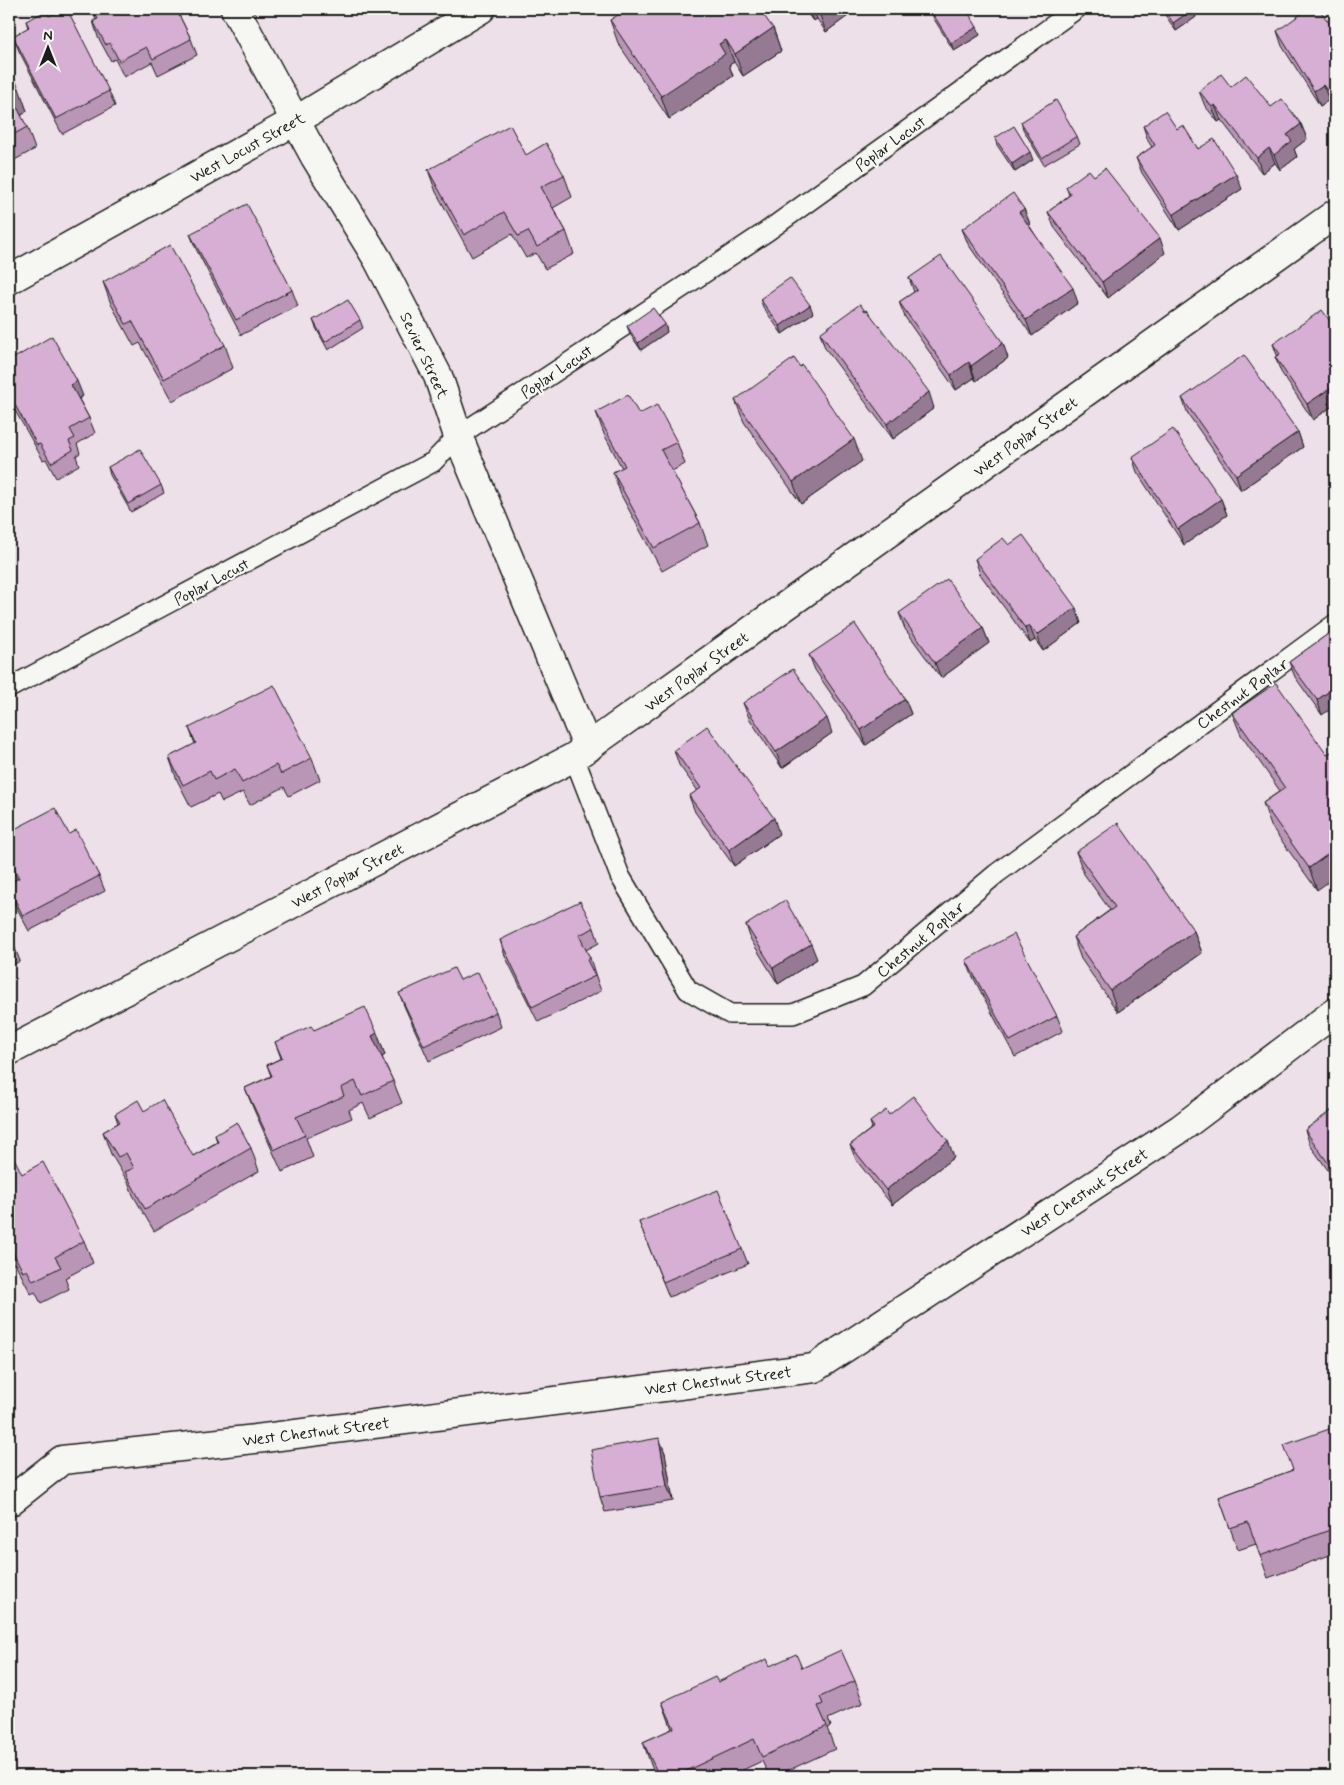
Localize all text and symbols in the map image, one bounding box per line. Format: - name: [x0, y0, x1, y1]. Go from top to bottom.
- north arrow: [22, 22, 72, 72]
- text: N: [43, 27, 53, 45]
- street label: West Locust Street: [187, 108, 309, 189]
- street label: Poplar Locust: [851, 112, 930, 177]
- street label: Sevier Street: [394, 309, 453, 403]
- street label: Poplar Locust: [517, 340, 597, 404]
- street label: West Poplar Street: [970, 392, 1082, 482]
- street label: Poplar Locust: [170, 554, 253, 611]
- street label: West Poplar Street: [641, 627, 753, 717]
- street label: Chestnut Poplar: [1193, 654, 1293, 735]
- street label: West Poplar Street: [288, 839, 407, 914]
- street label: Chestnut Poplar: [873, 897, 970, 983]
- street label: West Chestnut Street: [1017, 1144, 1153, 1242]
- street label: West Chestnut Street: [643, 1362, 793, 1401]
- street label: West Chestnut Street: [241, 1413, 391, 1452]

